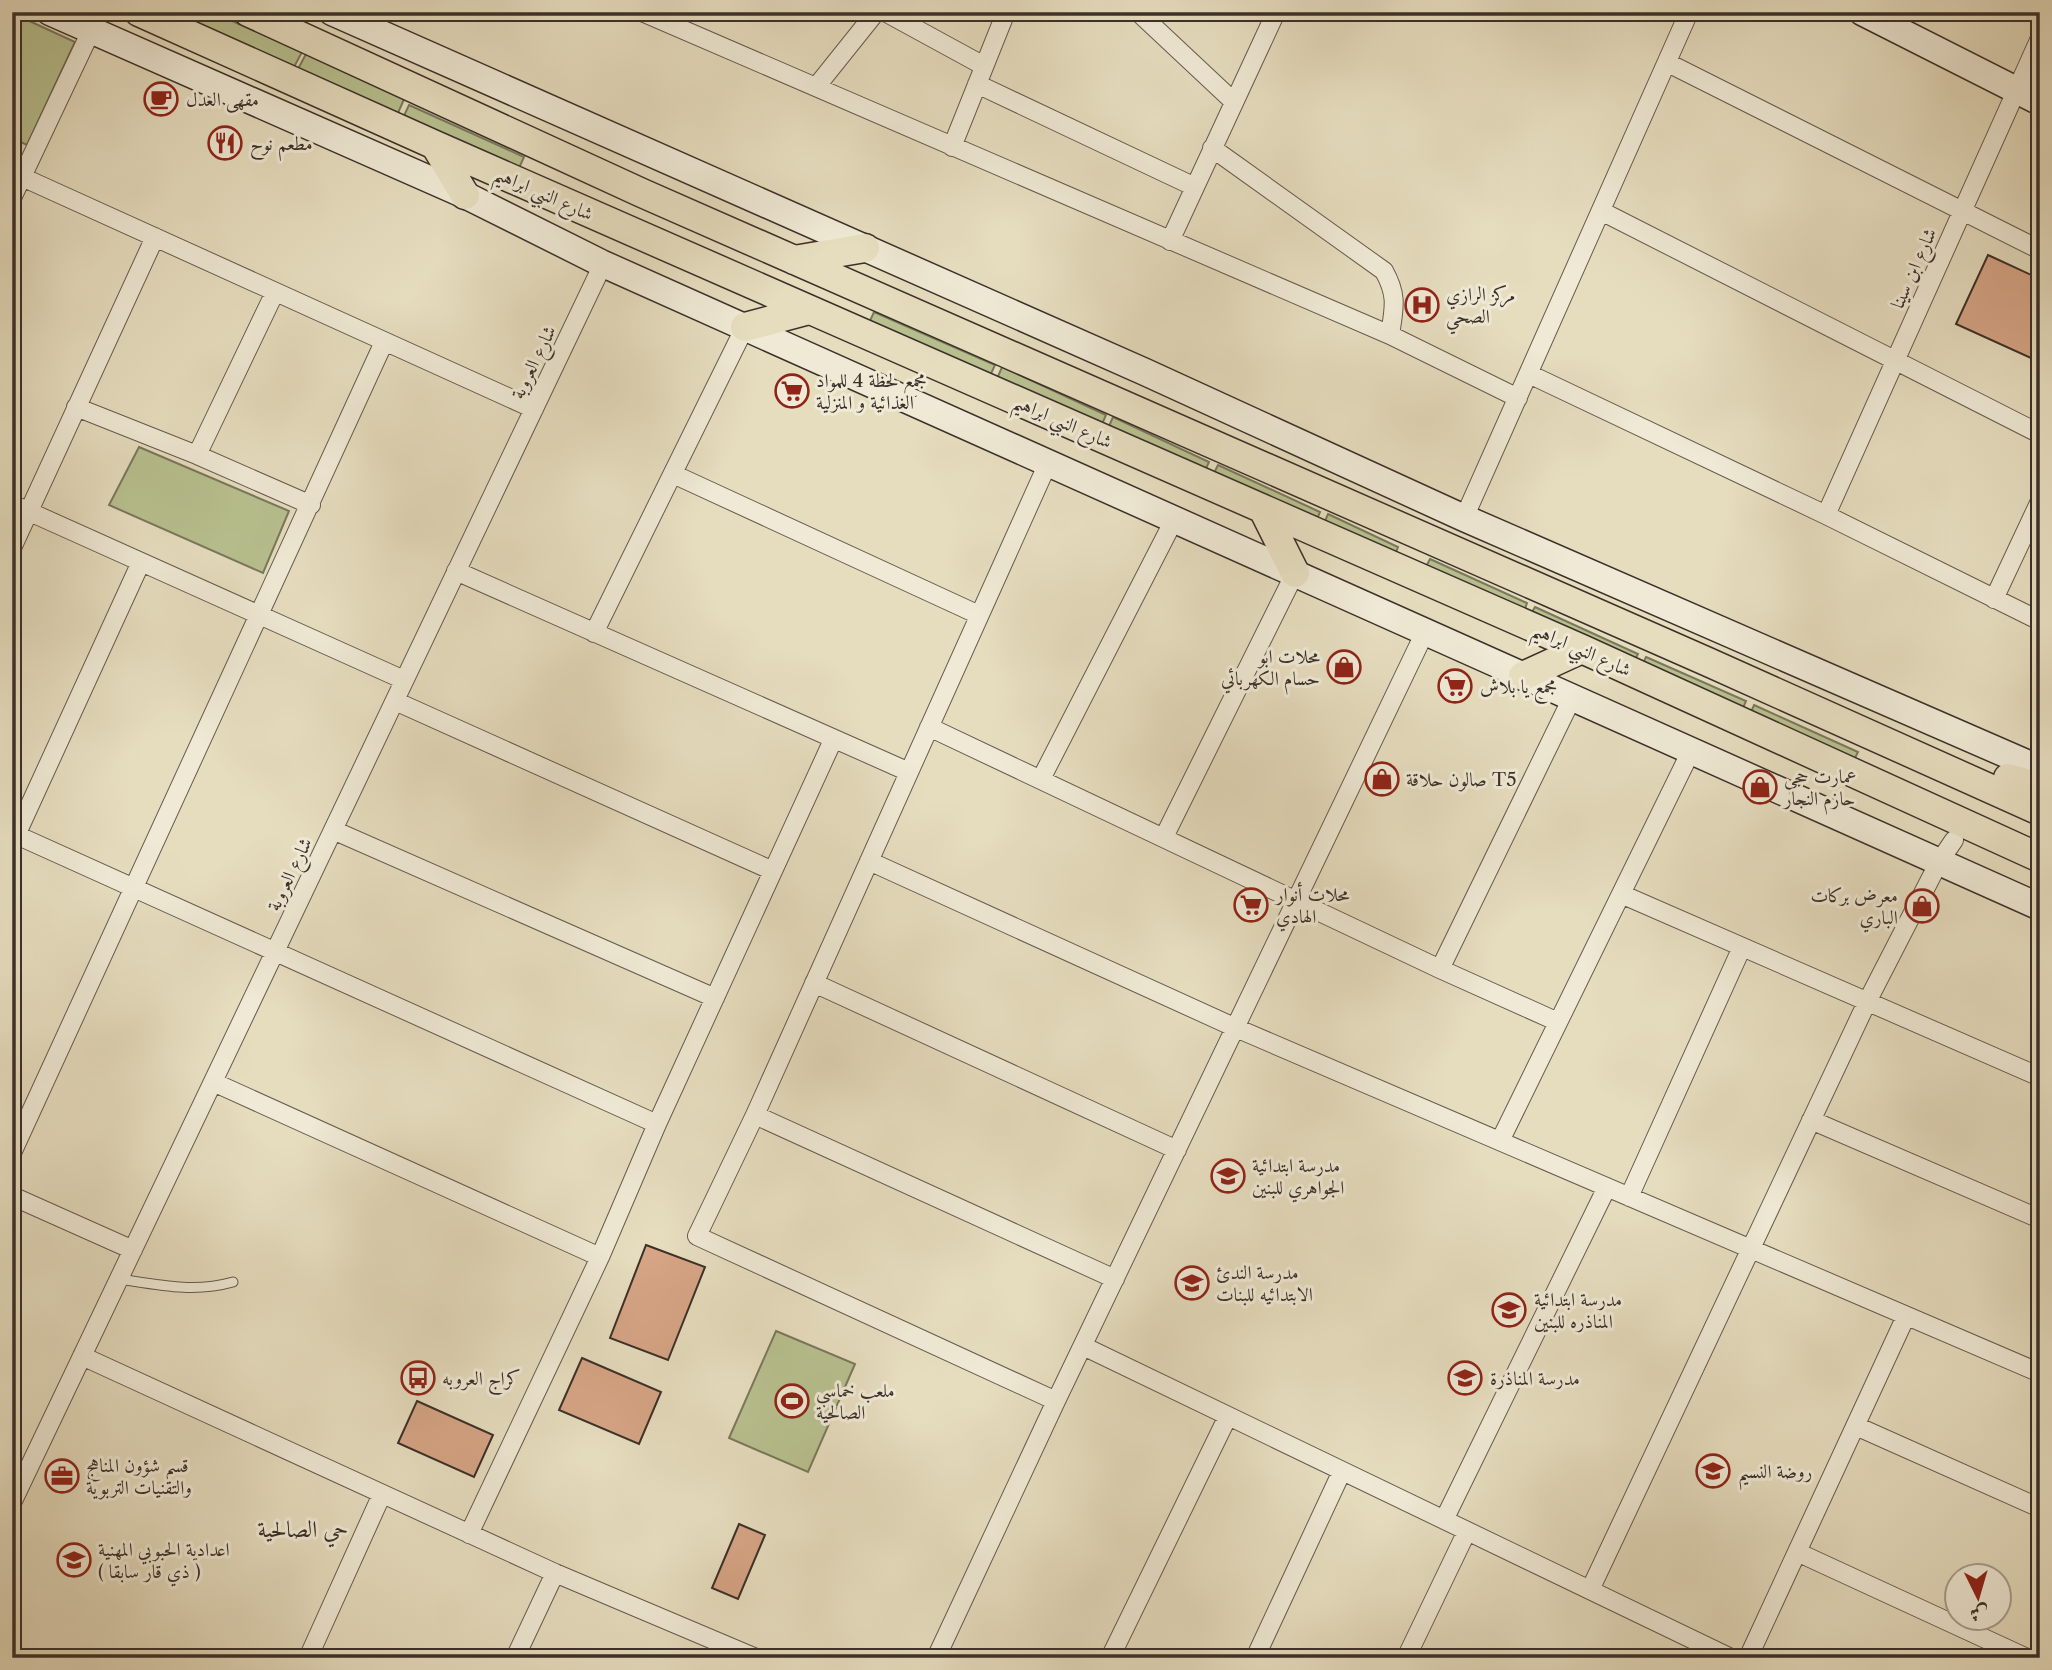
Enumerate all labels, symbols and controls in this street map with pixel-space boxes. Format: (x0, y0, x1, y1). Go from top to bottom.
cafe icon: مقهى العدل (142, 80, 180, 118)
place label: مقهى العدل (186, 88, 259, 113)
restaurant icon: مطعم نوح (206, 124, 244, 162)
place label: مطعم نوح (250, 132, 313, 162)
street label: شارع النبي ابراهيم (488, 161, 597, 233)
street label: شارع ابن سينا (1885, 224, 1945, 314)
place label: مركز الرازي الصحي (1446, 283, 1515, 335)
hospital icon: مركز الرازي الصحي (1403, 286, 1441, 324)
street label: شارع العروبة (506, 322, 565, 405)
place label: مجمع لحظة 4 للمواد الغذائية و المنزلية (816, 369, 927, 414)
supermarket icon: مجمع لحظة 4 للمواد الغذائية و المنزلية (773, 372, 811, 410)
street label: شارع النبي ابراهيم (1007, 389, 1116, 461)
street label: شارع النبي ابراهيم (1526, 617, 1635, 689)
place label: محلات ابو حسام الكهربائي (1221, 645, 1320, 695)
shop icon: محلات ابو حسام الكهربائي (1325, 648, 1363, 686)
supermarket icon: مجمع يا بلاش (1436, 667, 1474, 705)
place label: مجمع يا بلاش (1480, 675, 1557, 704)
shop icon: صالون حلاقة T5 (1363, 760, 1401, 798)
place label: عمارت حجي حازم النجار (1782, 765, 1857, 815)
place label: صالون حلاقة T5 (1406, 768, 1517, 792)
shop icon: عمارت حجي حازم النجار (1741, 768, 1779, 806)
street label: شارع العروبة (262, 834, 321, 917)
place label: محلات أنوار الهادي (1274, 882, 1350, 932)
place label: معرض بركات الباري (1810, 884, 1898, 933)
supermarket icon: محلات أنوار الهادي (1232, 886, 1270, 924)
shop icon: معرض بركات الباري (1903, 887, 1941, 925)
place label: مدرسة ابتدائية الجواهري للبنين (1252, 1154, 1344, 1203)
school or university icon: مدرسة ابتدائية الجواهري للبنين (1209, 1157, 1247, 1195)
place label: مدرسة الندئ الابتدائيه للبنات (1216, 1261, 1313, 1306)
school or university icon: مدرسة الندئ الابتدائيه للبنات (1173, 1264, 1211, 1302)
place label: مدرسة ابتدائية المناذره للبنين (1534, 1288, 1622, 1333)
school or university icon: مدرسة ابتدائية المناذره للبنين (1490, 1291, 1528, 1329)
bus stop icon: كراج العروبه (399, 1359, 437, 1397)
school or university icon: مدرسة المناذرة (1446, 1359, 1484, 1397)
place label: كراج العروبه (442, 1367, 521, 1396)
place label: مدرسة المناذرة (1490, 1367, 1580, 1390)
place label: ملعب خماسي الصالحية (816, 1379, 895, 1424)
sports icon: ملعب خماسي الصالحية (773, 1382, 811, 1420)
school or university icon: روضة النسيم (1694, 1452, 1732, 1490)
place label: قسم شؤون المناهج والتقنيات التربوية (86, 1454, 192, 1500)
office icon: قسم شؤون المناهج والتقنيات التربوية (43, 1457, 81, 1495)
place label: روضة النسيم (1738, 1460, 1812, 1491)
district label: حي الصالحية (258, 1515, 348, 1548)
place label: اعدادية الحبوبي المهنية ( ذي قار سابقا ) (98, 1538, 230, 1587)
school or university icon: اعدادية الحبوبي المهنية ( ذي قار سابقا ) (55, 1541, 93, 1579)
north arrow (1944, 1562, 2014, 1632)
text: ش (1969, 1601, 1990, 1626)

